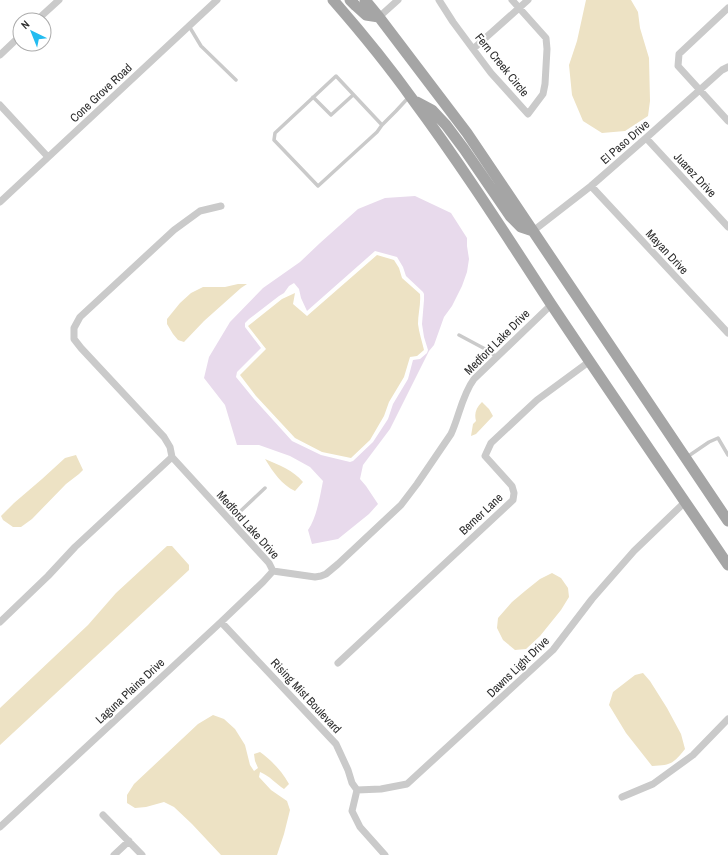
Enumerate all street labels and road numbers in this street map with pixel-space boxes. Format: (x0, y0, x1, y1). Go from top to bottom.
street label: Fern Creek Circle (471, 30, 533, 100)
street label: Cone Grove Road (67, 60, 135, 126)
street label: El Paso Drive (597, 116, 653, 168)
street label: Juarez Drive (670, 149, 720, 201)
street label: Mayan Drive (642, 226, 692, 278)
street label: Medford Lake Drive (461, 306, 533, 378)
street label: Medford Lake Drive (213, 488, 283, 562)
street label: Berner Lane (456, 490, 506, 538)
street label: Dawns Light Drive (483, 633, 553, 701)
street label: Laguna Plains Drive (92, 655, 168, 727)
street label: Rising Mist Boulevard (267, 655, 345, 737)

